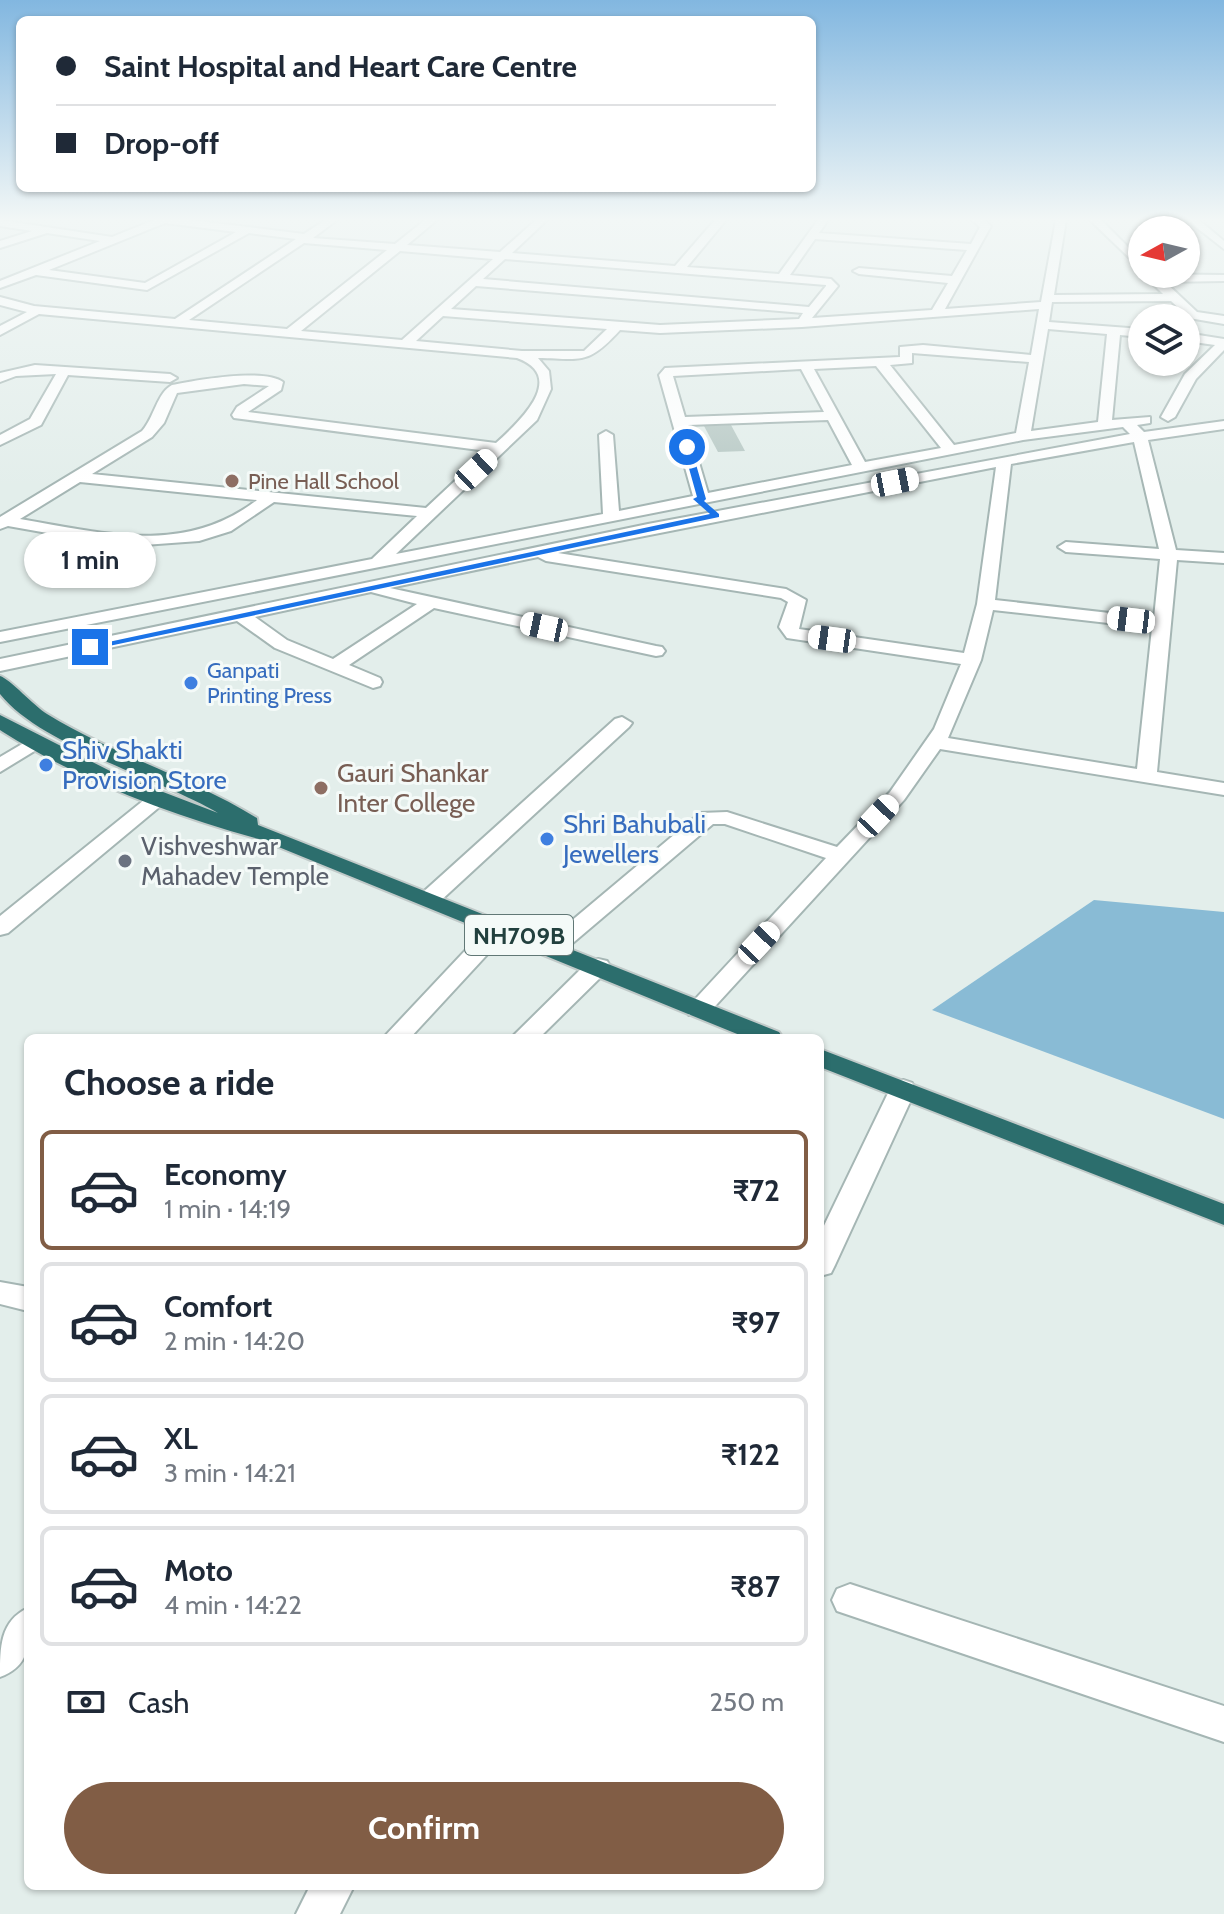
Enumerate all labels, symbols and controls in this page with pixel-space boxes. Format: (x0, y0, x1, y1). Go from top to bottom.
text: Saint Hospital and Heart Care Centre (104, 48, 577, 85)
text: Drop-off (104, 125, 219, 162)
north arrow (1128, 216, 1200, 288)
map controls (1128, 216, 1200, 376)
button: layers (1128, 304, 1200, 376)
route start (669, 429, 705, 465)
car (450, 445, 502, 495)
car (869, 466, 921, 498)
place label: Pine Hall School (248, 468, 400, 495)
marker: Pine Hall School (223, 472, 241, 490)
callout: 1 min (24, 531, 156, 587)
text: 1 min (61, 544, 119, 576)
car (1106, 605, 1156, 635)
car (518, 610, 570, 644)
car (807, 624, 857, 654)
route end (72, 629, 108, 665)
place label: Ganpati Printing Press (207, 657, 332, 709)
marker: Ganpati Printing Press (182, 674, 200, 692)
place label: Shiv Shakti Provision Store (62, 734, 227, 796)
marker: Shiv Shakti Provision Store (37, 756, 55, 774)
place label: Gauri Shankar Inter College (337, 757, 489, 819)
marker: Gauri Shankar Inter College (312, 779, 330, 797)
car (853, 790, 903, 842)
place label: Shri Bahubali Jewellers (562, 808, 706, 870)
place label: Vishveshwar Mahadev Temple (141, 830, 329, 892)
marker: Shri Bahubali Jewellers (538, 830, 556, 848)
marker: Vishveshwar Mahadev Temple (116, 852, 134, 870)
road number: NH709B (465, 915, 573, 955)
car (734, 917, 784, 969)
text: Choose a ride (64, 1060, 274, 1104)
icon: car (68, 1154, 140, 1226)
text: Economy (164, 1156, 287, 1193)
text: ₹72 (732, 1172, 780, 1209)
text: 1 min · 14:19 (164, 1193, 291, 1225)
icon: car (68, 1286, 140, 1358)
text: Comfort (164, 1288, 272, 1325)
text: ₹97 (731, 1304, 780, 1341)
text: 2 min · 14:20 (164, 1325, 305, 1357)
icon: car (68, 1418, 140, 1490)
text: XL (164, 1420, 198, 1457)
text: ₹122 (721, 1436, 780, 1473)
text: 3 min · 14:21 (164, 1457, 296, 1489)
icon: car (68, 1550, 140, 1622)
text: Moto (164, 1552, 233, 1589)
text: ₹87 (730, 1568, 780, 1605)
text: 4 min · 14:22 (164, 1589, 302, 1621)
icon: cash (64, 1680, 108, 1724)
text: Cash (128, 1684, 190, 1721)
text: 250 m (710, 1686, 784, 1718)
button: Confirm (64, 1782, 784, 1874)

